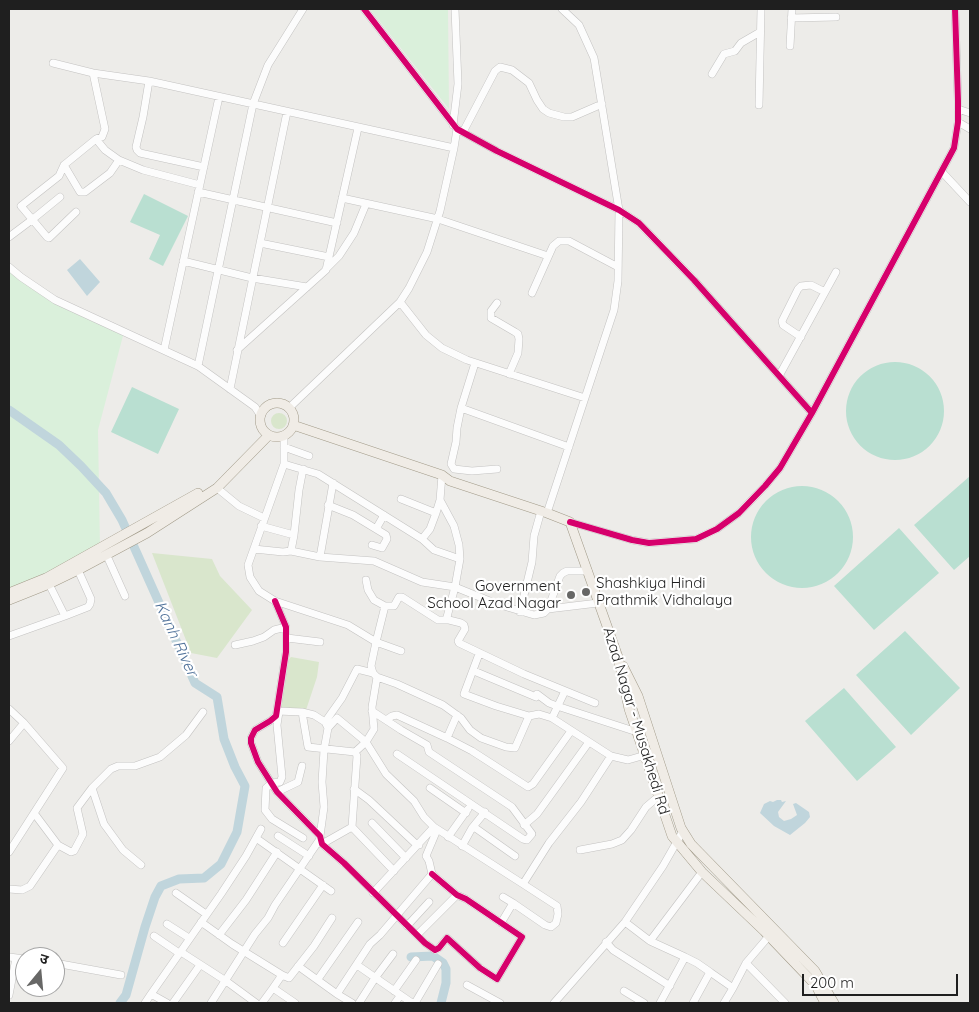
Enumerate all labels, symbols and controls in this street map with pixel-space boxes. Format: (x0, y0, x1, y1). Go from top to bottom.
place label: Shashkiya Hindi Prathmik Vidhalaya (596, 574, 732, 609)
place label: Government School Azad Nagar (427, 577, 561, 612)
marker: Shashkiya Hindi Prathmik Vidhalaya (580, 586, 592, 598)
marker: Government School Azad Nagar (565, 589, 577, 601)
water label: Kanh River (150, 598, 202, 680)
street label: Azad Nagar - Musakhedi Rd (599, 625, 673, 817)
north arrow (15, 947, 65, 997)
text: उ (38, 949, 51, 968)
scale bar (804, 964, 960, 996)
text: 200 m (810, 973, 854, 992)

